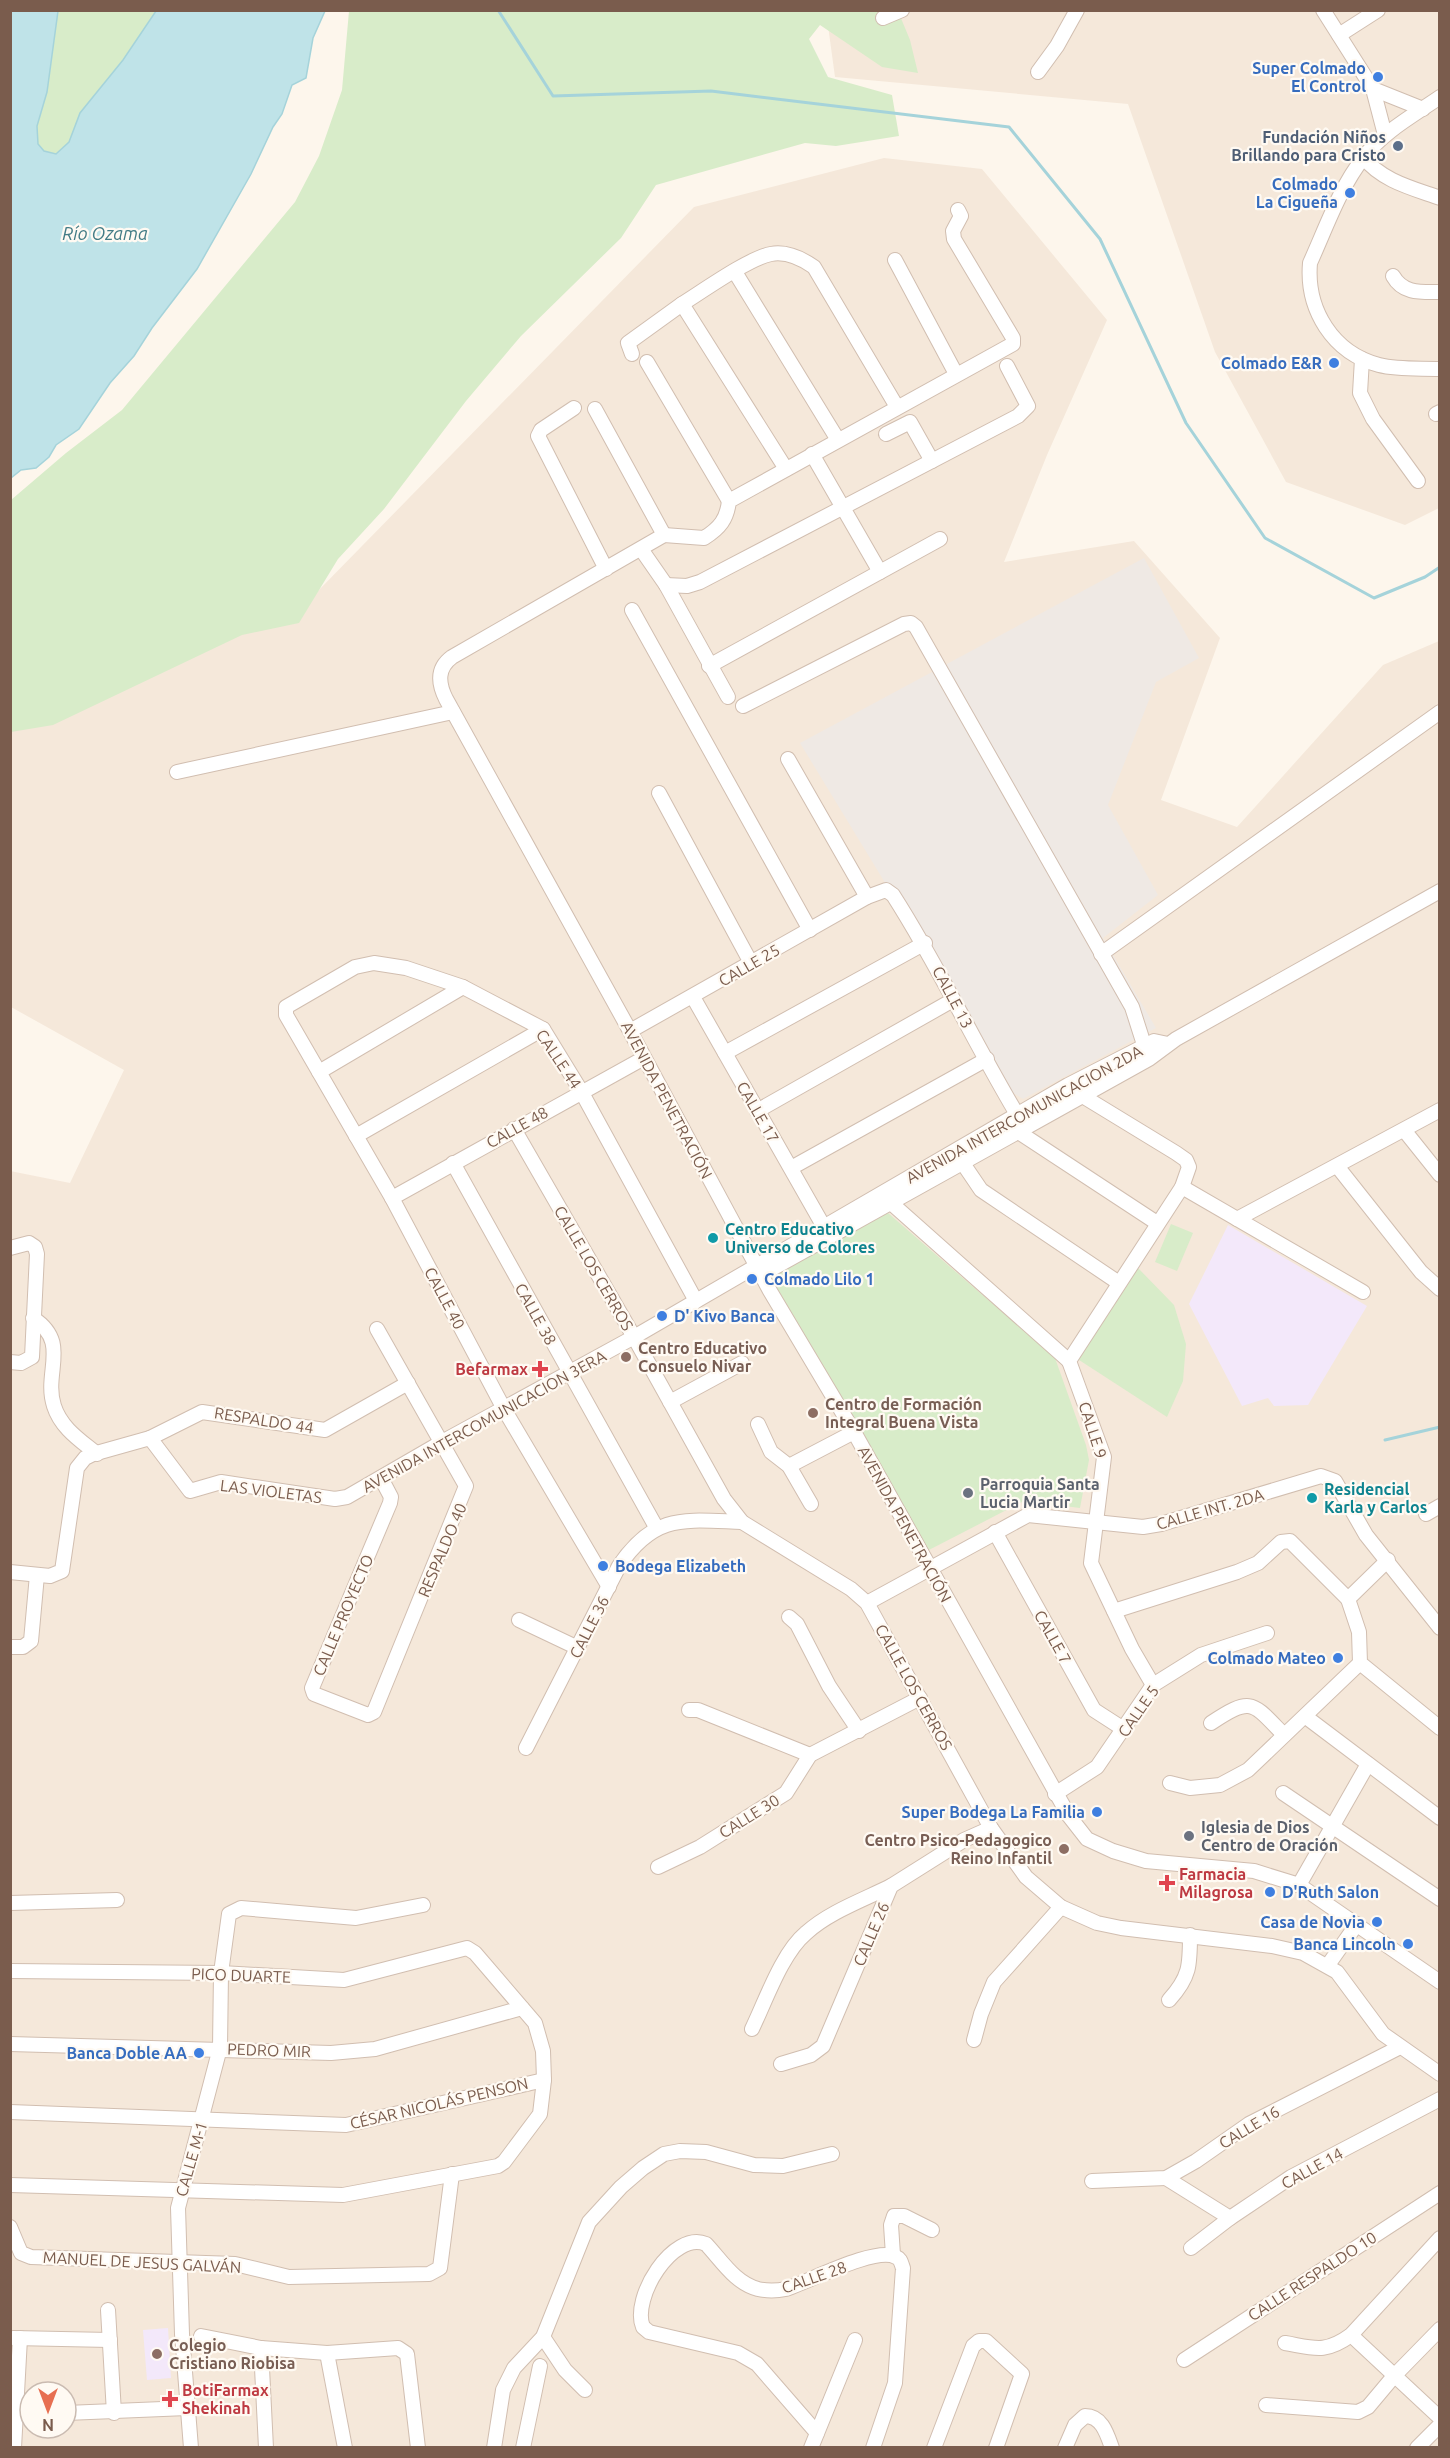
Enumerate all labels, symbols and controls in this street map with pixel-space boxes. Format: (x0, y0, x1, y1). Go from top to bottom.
place label: Super Colmado El Control (1252, 59, 1366, 95)
marker: Super Colmado El Control (1371, 70, 1385, 84)
place label: Fundación Niños Brillando para Cristo (1231, 128, 1386, 164)
marker: Fundación Niños Brillando para Cristo (1391, 139, 1405, 153)
place label: Colmado La Cigueña (1256, 175, 1338, 211)
marker: Colmado La Cigueña (1343, 186, 1357, 200)
water label: Río Ozama (62, 223, 148, 243)
place label: Colmado E&R (1221, 354, 1322, 372)
marker: Colmado E&R (1327, 356, 1341, 370)
street label: CALLE 25 (715, 940, 783, 990)
street label: CALLE 13 (929, 963, 977, 1031)
street label: AVENIDA PENETRACIÓN (618, 1018, 717, 1182)
street label: CALLE 44 (533, 1026, 585, 1092)
street label: AVENIDA INTERCOMUNICACION 2DA (903, 1041, 1146, 1187)
street label: CALLE 17 (733, 1078, 783, 1146)
street label: CALLE 48 (483, 1103, 551, 1151)
street label: CALLE LOS CERROS (551, 1202, 637, 1334)
place label: Centro Educativo Universo de Colores (725, 1220, 875, 1256)
marker: Centro Educativo Universo de Colores (706, 1231, 720, 1245)
street label: CALLE 40 (421, 1264, 469, 1332)
place label: Colmado Lilo 1 (764, 1270, 875, 1288)
marker: Colmado Lilo 1 (745, 1272, 759, 1286)
street label: CALLE 38 (512, 1280, 560, 1348)
place label: D' Kivo Banca (674, 1307, 775, 1325)
marker: D' Kivo Banca (655, 1309, 669, 1323)
place label: Centro Educativo Consuelo Nivar (638, 1339, 767, 1375)
street label: AVENIDA INTERCOMUNICACION 3ERA (359, 1346, 609, 1496)
marker: Centro Educativo Consuelo Nivar (619, 1350, 633, 1364)
place label: Befarmax (455, 1360, 528, 1378)
marker: Befarmax (533, 1362, 547, 1376)
place label: Centro de Formación Integral Buena Vista (825, 1395, 982, 1431)
street label: CALLE 9 (1075, 1399, 1111, 1461)
street label: RESPALDO 44 (213, 1403, 315, 1437)
marker: Centro de Formación Integral Buena Vista (806, 1406, 820, 1420)
street label: AVENIDA PENETRACIÓN (855, 1442, 956, 1605)
place label: Parroquia Santa Lucia Martir (980, 1475, 1100, 1511)
street label: LAS VIOLETAS (219, 1476, 323, 1506)
place label: Residencial Karla y Carlos (1324, 1480, 1427, 1516)
street label: CALLE INT. 2DA (1154, 1485, 1266, 1533)
marker: Parroquia Santa Lucia Martir (961, 1486, 975, 1500)
marker: Residencial Karla y Carlos (1305, 1491, 1319, 1505)
street label: RESPALDO 40 (414, 1500, 470, 1600)
street label: CALLE PROYECTO (309, 1552, 377, 1678)
place label: Bodega Elizabeth (615, 1557, 746, 1575)
marker: Bodega Elizabeth (596, 1559, 610, 1573)
street label: CALLE 36 (566, 1593, 612, 1661)
street label: CALLE 7 (1031, 1607, 1075, 1667)
street label: CALLE LOS CERROS (872, 1621, 956, 1753)
place label: Colmado Mateo (1208, 1649, 1326, 1667)
marker: Colmado Mateo (1331, 1651, 1345, 1665)
street label: CALLE 5 (1114, 1682, 1162, 1740)
street label: CALLE 30 (716, 1790, 782, 1842)
place label: Super Bodega La Familia (902, 1803, 1085, 1821)
marker: Super Bodega La Familia (1090, 1805, 1104, 1819)
place label: Iglesia de Dios Centro de Oración (1201, 1818, 1338, 1854)
marker: Iglesia de Dios Centro de Oración (1182, 1829, 1196, 1843)
place label: Centro Psico-Pedagogico Reino Infantil (864, 1831, 1052, 1867)
marker: Centro Psico-Pedagogico Reino Infantil (1057, 1842, 1071, 1856)
place label: Farmacia Milagrosa (1179, 1865, 1253, 1901)
marker: Farmacia Milagrosa (1160, 1876, 1174, 1890)
place label: D'Ruth Salon (1282, 1883, 1379, 1901)
marker: D'Ruth Salon (1263, 1885, 1277, 1899)
street label: CALLE 26 (850, 1899, 892, 1969)
place label: Casa de Novia (1260, 1913, 1365, 1931)
marker: Casa de Novia (1370, 1915, 1384, 1929)
place label: Banca Lincoln (1293, 1935, 1396, 1953)
marker: Banca Lincoln (1401, 1937, 1415, 1951)
street label: PICO DUARTE (191, 1964, 291, 1986)
street label: PEDRO MIR (227, 2040, 311, 2060)
place label: Banca Doble AA (67, 2044, 188, 2062)
marker: Banca Doble AA (192, 2046, 206, 2060)
street label: CÉSAR NICOLÁS PENSON (348, 2072, 530, 2132)
street label: CALLE 16 (1215, 2102, 1283, 2152)
street label: CALLE M-1 (172, 2119, 210, 2199)
street label: CALLE 14 (1278, 2144, 1346, 2192)
street label: CALLE RESPALDO 10 (1244, 2228, 1380, 2324)
street label: MANUEL DE JESUS GALVÁN (42, 2246, 242, 2276)
street label: CALLE 28 (779, 2257, 849, 2297)
place label: Colegio Cristiano Riobisa (169, 2336, 295, 2372)
marker: Colegio Cristiano Riobisa (150, 2347, 164, 2361)
north arrow (18, 2380, 78, 2440)
place label: BotiFarmax Shekinah (182, 2381, 269, 2417)
marker: BotiFarmax Shekinah (163, 2392, 177, 2406)
text: N (42, 2416, 54, 2434)

